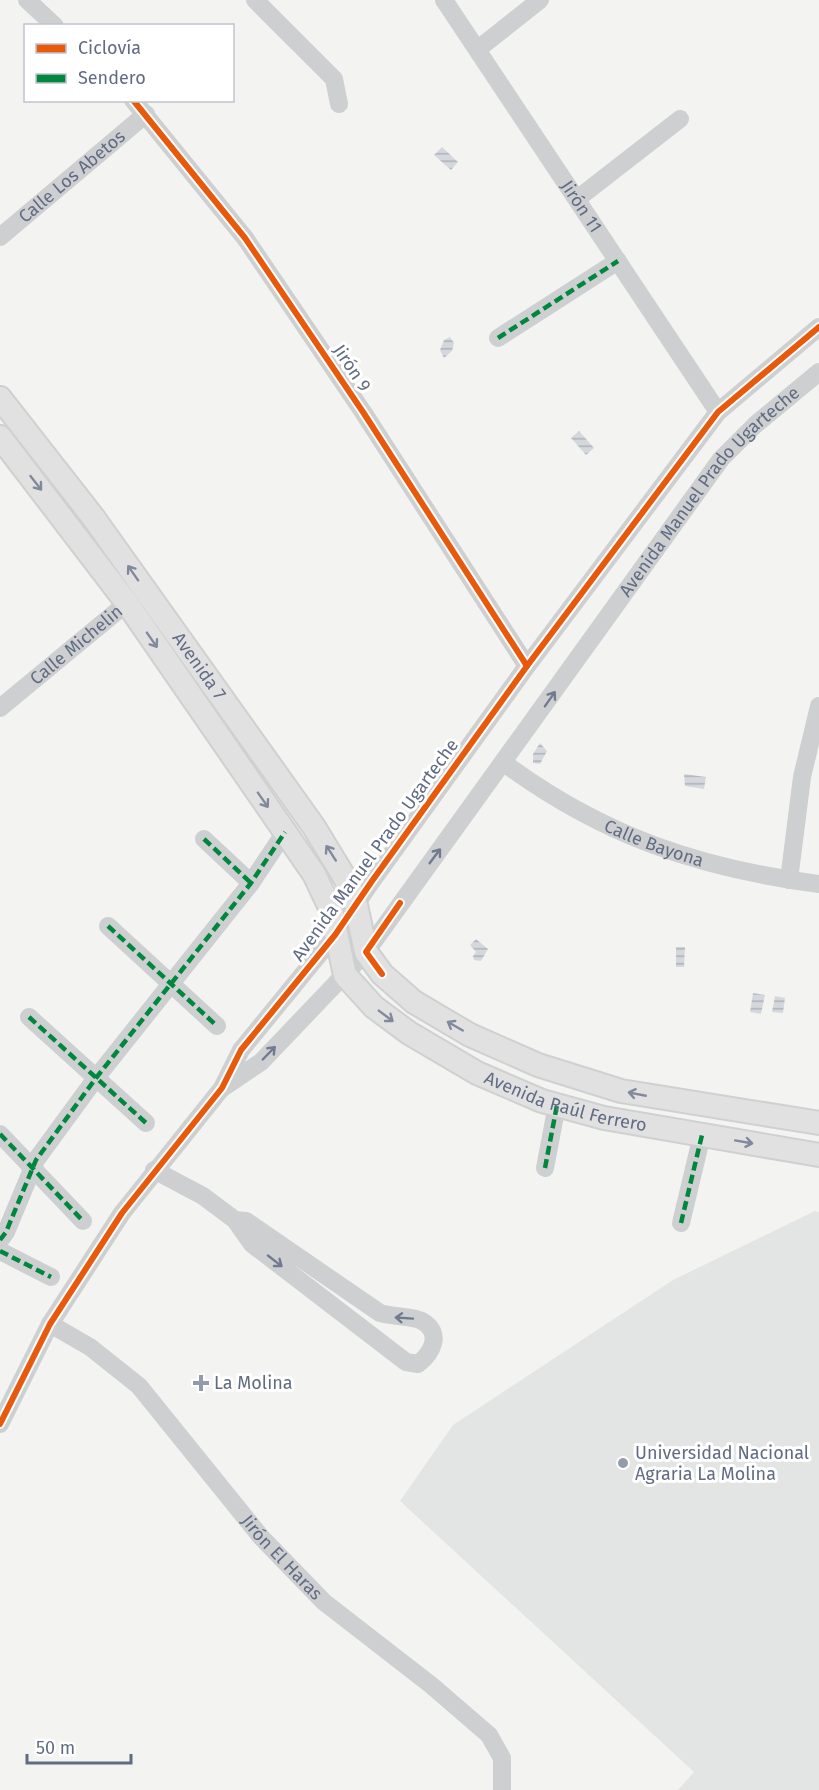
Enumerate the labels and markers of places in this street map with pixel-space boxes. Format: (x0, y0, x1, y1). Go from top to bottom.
place label: La Molina (214, 1372, 293, 1394)
marker: La Molina (192, 1374, 210, 1392)
place label: Universidad Nacional Agraria La Molina (635, 1442, 809, 1485)
marker: Universidad Nacional Agraria La Molina (616, 1456, 630, 1470)

